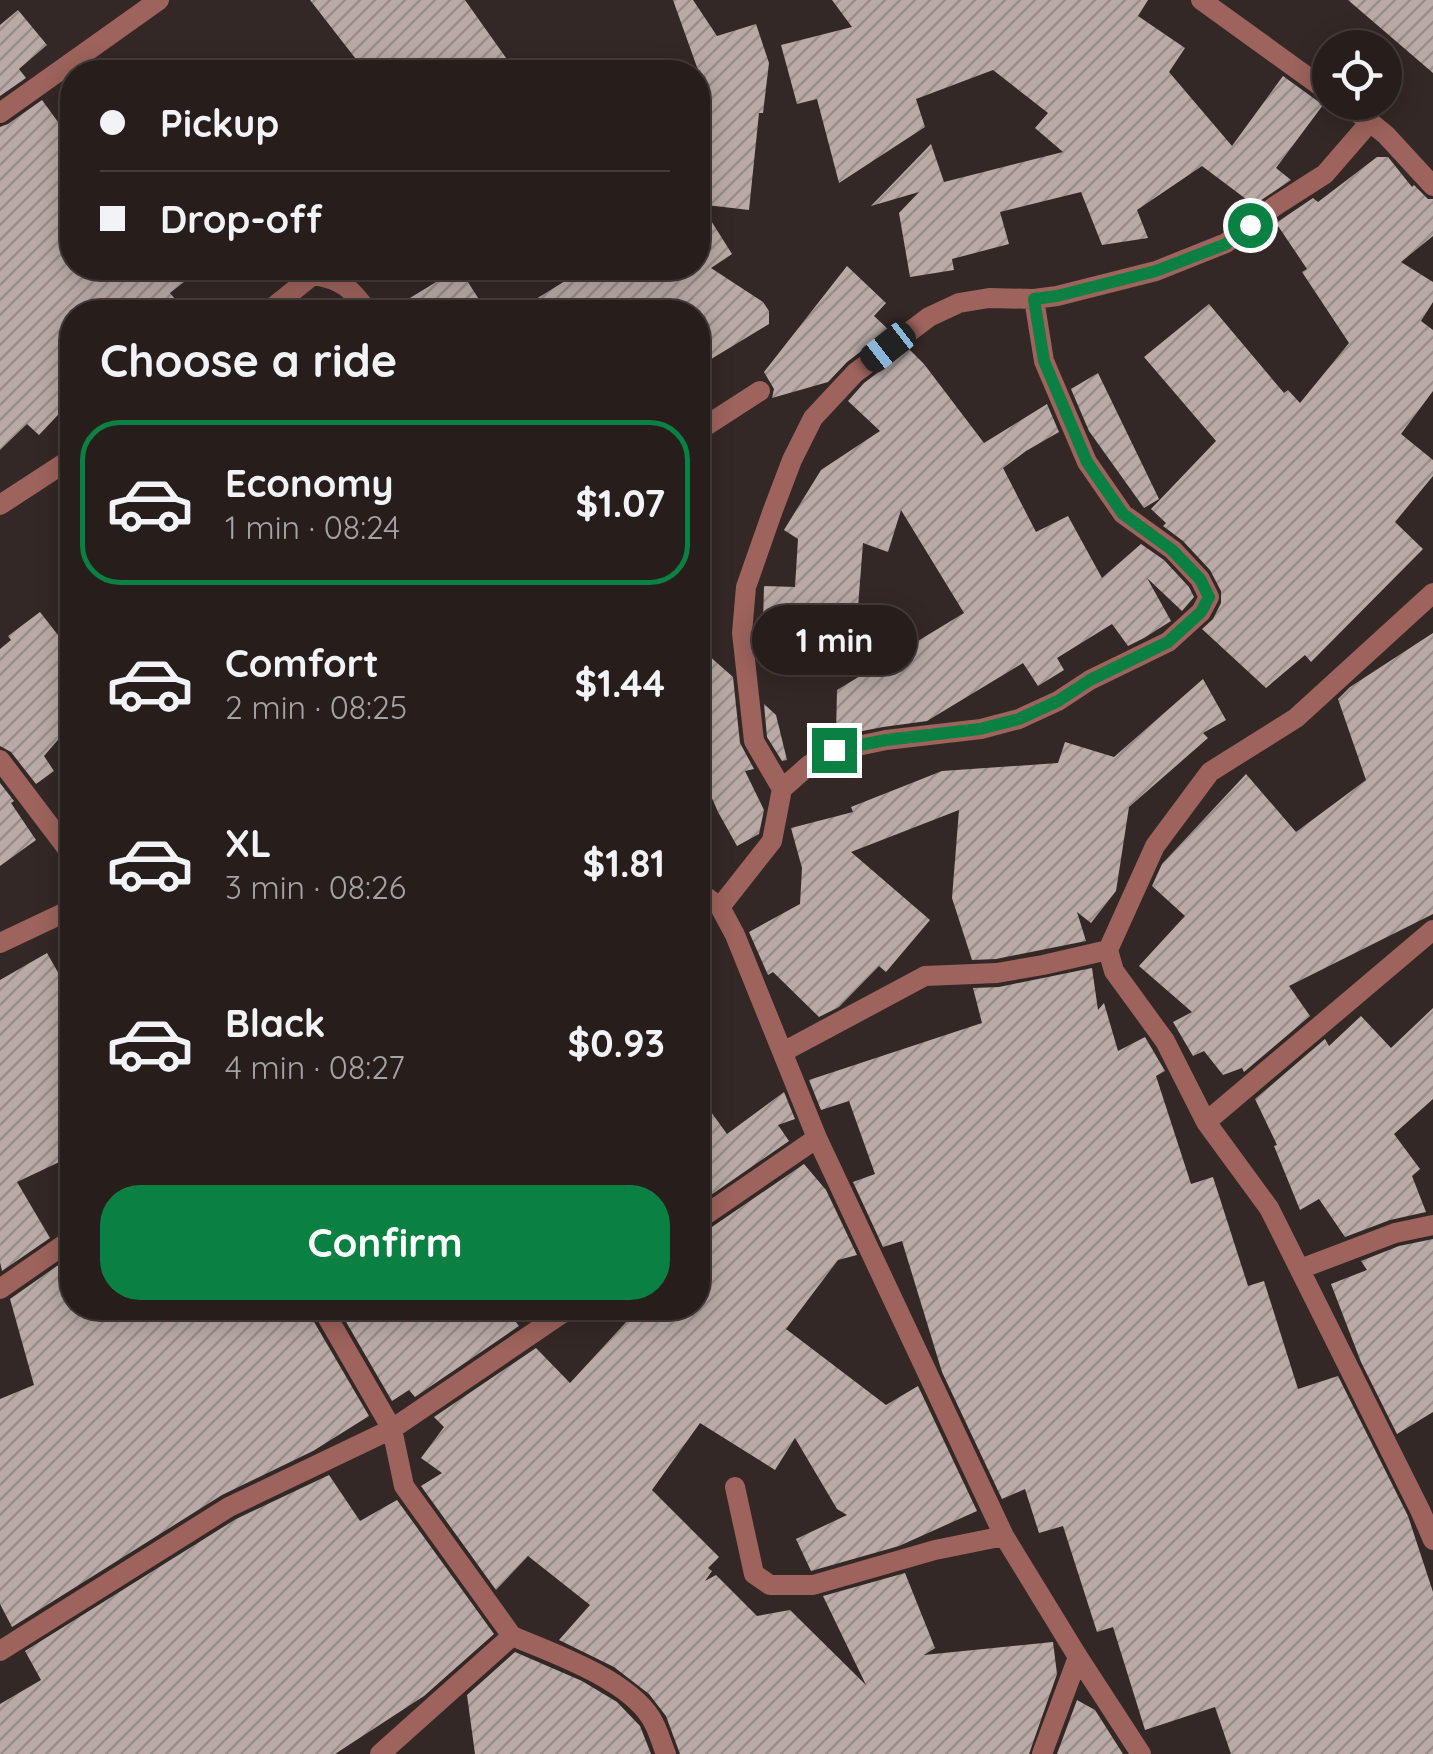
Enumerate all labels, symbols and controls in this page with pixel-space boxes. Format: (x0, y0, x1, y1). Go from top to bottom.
map controls (1312, 30, 1402, 120)
button: locate (1312, 30, 1402, 120)
text: Pickup (160, 99, 279, 147)
text: Drop-off (160, 195, 322, 243)
route start (1228, 203, 1273, 248)
car (855, 317, 921, 377)
text: Choose a ride (100, 332, 397, 388)
icon: car (105, 458, 195, 548)
text: Economy (225, 459, 394, 507)
text: $1.07 (575, 479, 665, 527)
text: 1 min · 08:24 (225, 507, 400, 547)
callout: 1 min (752, 605, 916, 675)
text: 1 min (796, 620, 873, 660)
icon: car (105, 638, 195, 728)
text: Comfort (225, 639, 379, 687)
text: $1.44 (575, 659, 665, 707)
text: 2 min · 08:25 (225, 687, 407, 727)
route end (812, 728, 857, 773)
icon: car (105, 818, 195, 908)
text: XL (225, 819, 271, 867)
text: $1.81 (582, 839, 665, 887)
text: 3 min · 08:26 (225, 867, 406, 907)
icon: car (105, 998, 195, 1088)
text: Black (225, 999, 325, 1047)
text: $0.93 (568, 1019, 665, 1067)
text: 4 min · 08:27 (225, 1047, 405, 1087)
button: Confirm (100, 1185, 670, 1300)

